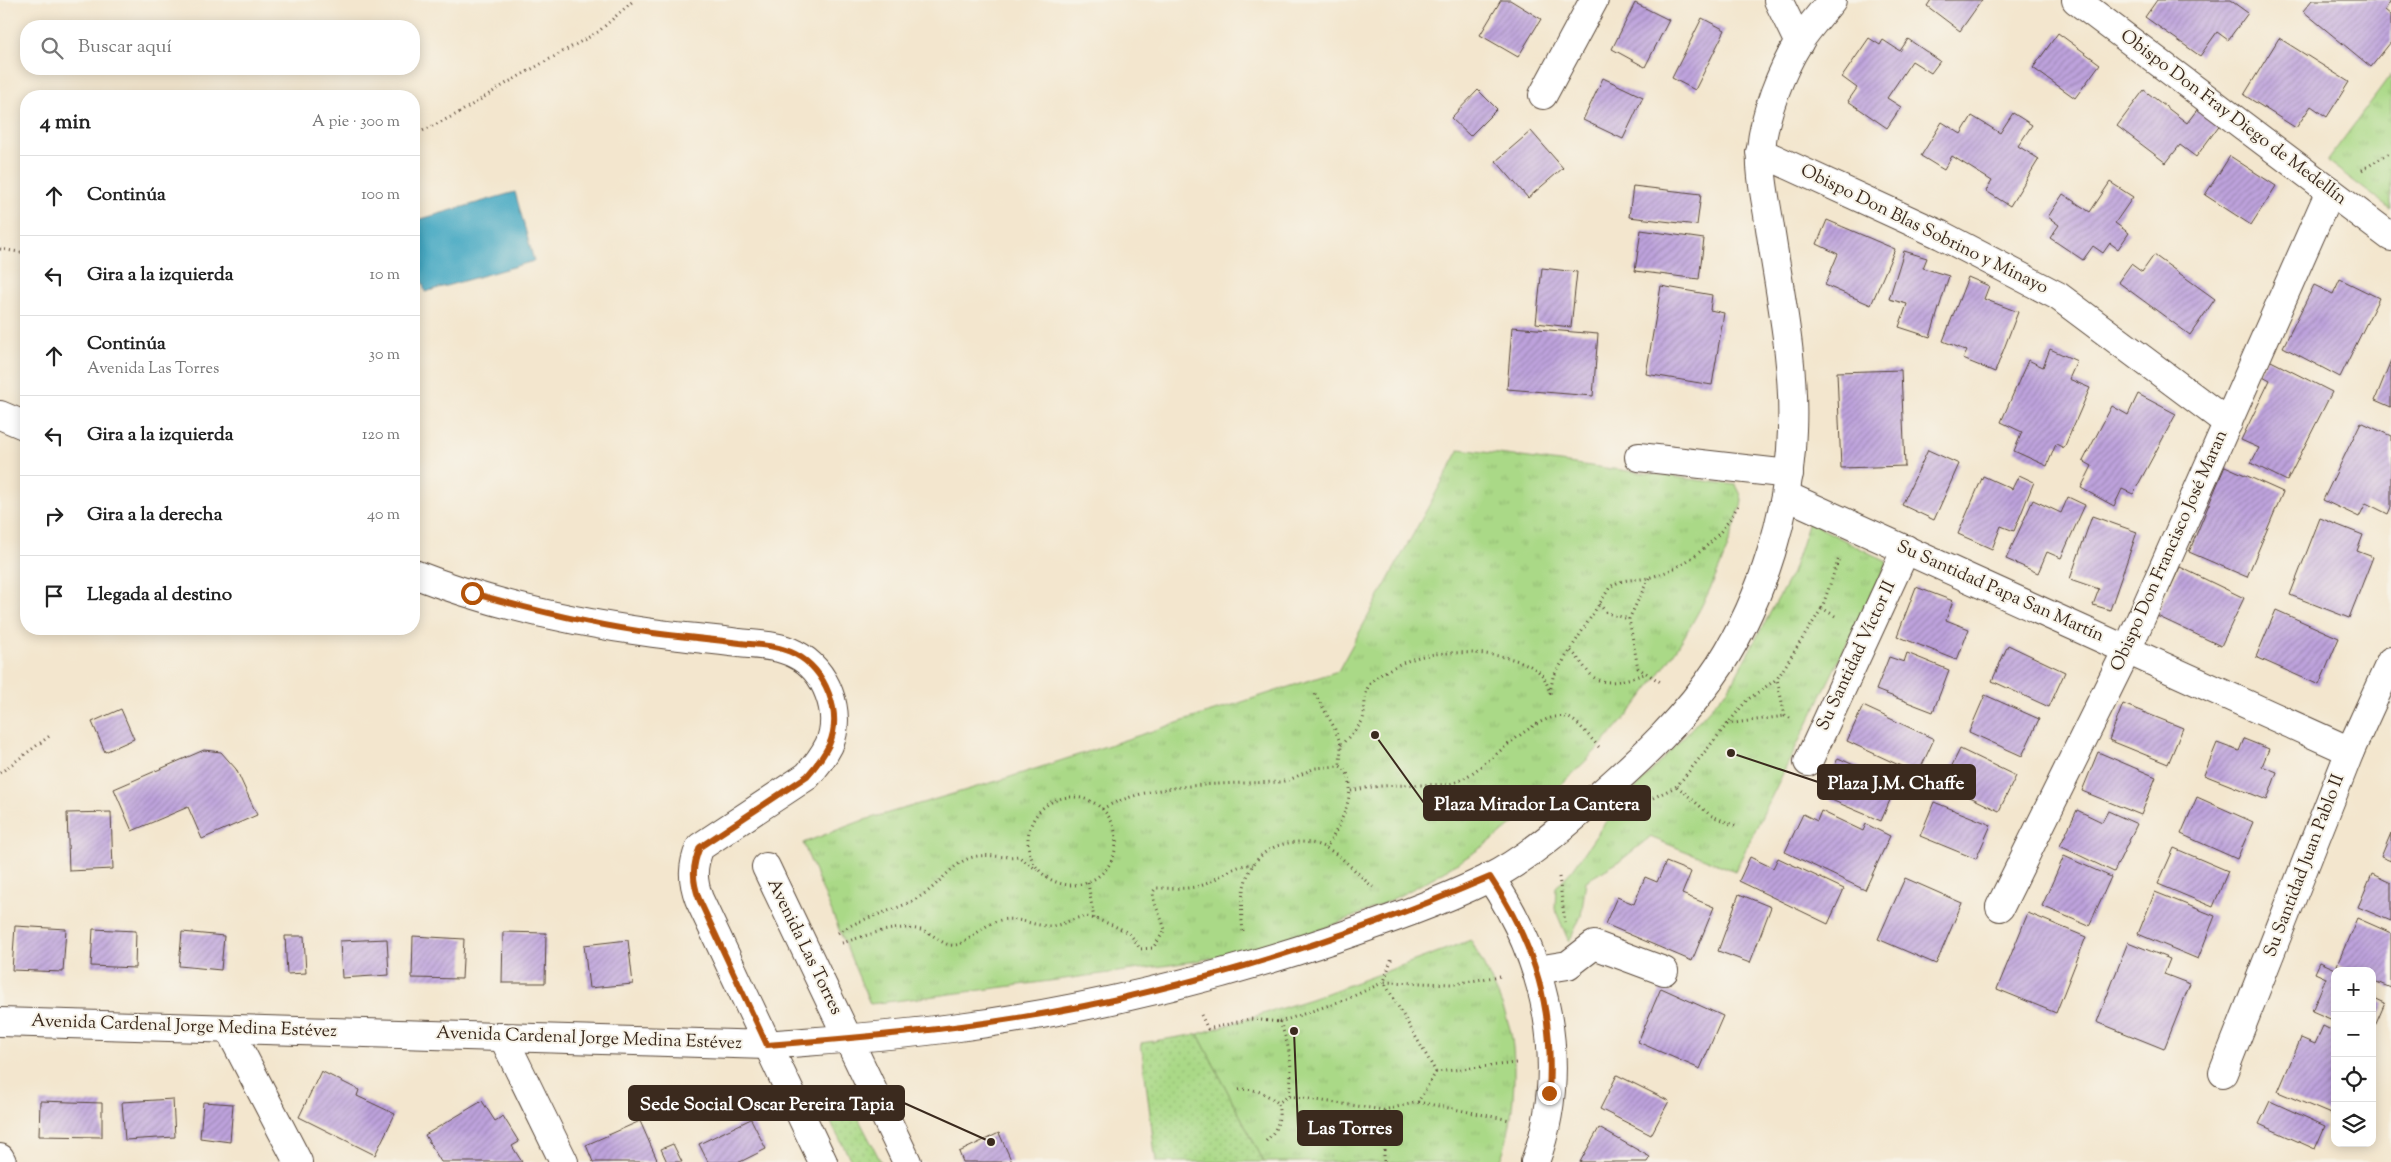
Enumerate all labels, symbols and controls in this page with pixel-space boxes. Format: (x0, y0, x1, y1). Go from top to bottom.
search box (20, 20, 420, 75)
street label: Obispo Don Fray Diego de Medellín (2114, 24, 2352, 212)
icon: search (38, 34, 66, 62)
text: Buscar aquí (78, 34, 172, 61)
text: 4 min (40, 108, 91, 138)
text: A pie · 300 m (312, 111, 400, 134)
street label: Obispo Don Blas Sobrino y Minayo (1796, 158, 2052, 302)
icon: ahead (40, 182, 68, 210)
text: Continúa (87, 182, 166, 209)
text: 100 m (361, 184, 400, 207)
icon: left (40, 262, 68, 290)
text: Gira a la izquierda (87, 262, 233, 289)
text: 10 m (370, 264, 400, 287)
text: Continúa (87, 331, 166, 358)
icon: ahead (40, 342, 68, 370)
text: 30 m (369, 344, 400, 367)
text: Avenida Las Torres (87, 358, 219, 381)
icon: left (40, 422, 68, 450)
text: Gira a la izquierda (87, 422, 233, 449)
text: 120 m (362, 424, 400, 447)
street label: Obispo Don Francisco José Maran (2105, 426, 2235, 676)
icon: right (40, 502, 68, 530)
text: Gira a la derecha (87, 502, 222, 529)
text: 40 m (367, 504, 400, 527)
street label: Su Santidad Papa San Martín (1892, 534, 2108, 650)
street label: Su Santidad Víctor II (1811, 577, 1903, 735)
icon: arrive (40, 582, 68, 610)
text: Llegada al destino (87, 582, 232, 609)
route start (461, 582, 484, 605)
callout: Plaza J.M. Chaffe (1818, 765, 1975, 799)
text: Plaza J.M. Chaffe (1828, 771, 1964, 798)
street label: Su Santidad Juan Pablo II (2258, 771, 2352, 961)
callout: Plaza Mirador La Cantera (1424, 786, 1650, 820)
text: Plaza Mirador La Cantera (1434, 792, 1640, 819)
street label: Avenida Las Torres (760, 874, 848, 1020)
map controls (2331, 967, 2376, 1147)
button: + (2331, 967, 2376, 1012)
street label: Avenida Cardenal Jorge Medina Estévez (31, 1009, 337, 1045)
button: − (2331, 1012, 2376, 1057)
street label: Avenida Cardenal Jorge Medina Estévez (436, 1021, 742, 1057)
button: locate (2331, 1057, 2376, 1102)
route end (1538, 1082, 1561, 1105)
callout: Sede Social Oscar Pereira Tapia (629, 1086, 904, 1120)
text: Sede Social Oscar Pereira Tapia (640, 1092, 894, 1119)
button: layers (2331, 1102, 2376, 1147)
callout: Las Torres (1298, 1111, 1402, 1145)
text: Las Torres (1308, 1116, 1393, 1143)

